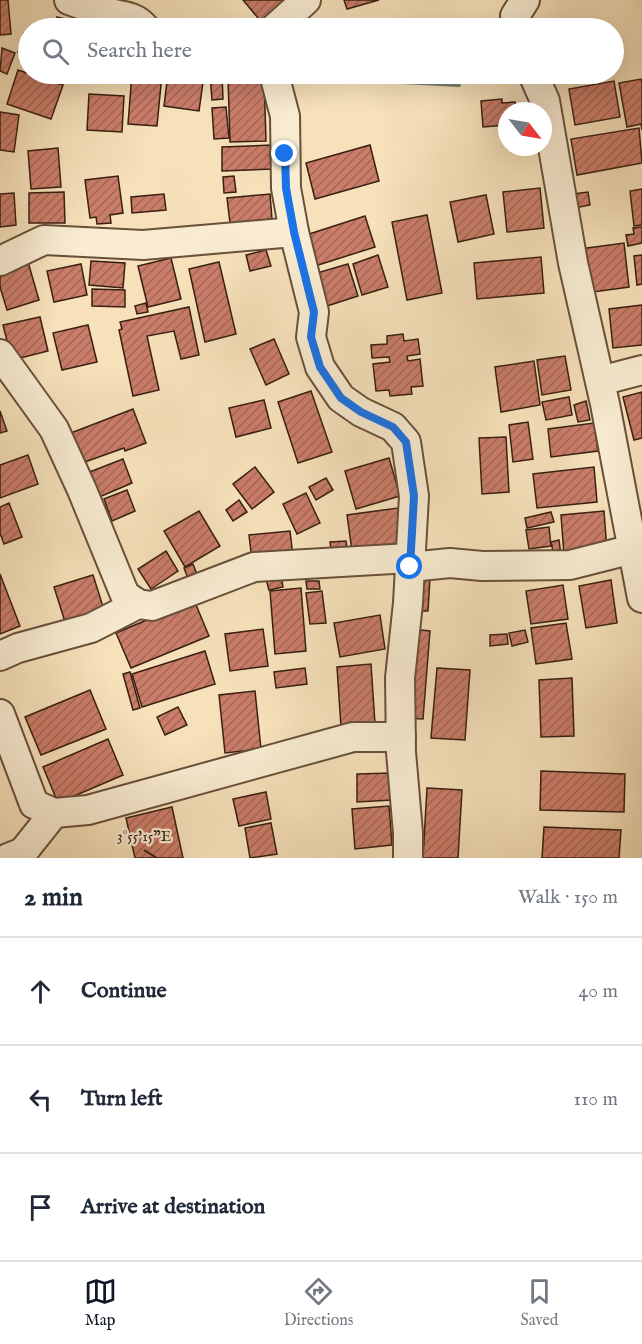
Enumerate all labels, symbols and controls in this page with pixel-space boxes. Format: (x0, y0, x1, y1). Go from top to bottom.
search box (18, 18, 624, 84)
icon: search (39, 35, 72, 68)
text: Search here (87, 37, 192, 65)
north arrow (498, 102, 552, 156)
route end (271, 140, 297, 166)
route start (396, 553, 422, 579)
text: 3°55'15"E (117, 827, 171, 846)
text: 2 min (24, 881, 83, 914)
text: Walk · 150 m (518, 885, 618, 910)
icon: ahead (24, 975, 57, 1008)
text: Continue (81, 977, 167, 1005)
text: 40 m (579, 979, 618, 1004)
icon: left (24, 1083, 57, 1116)
text: Turn left (81, 1085, 163, 1113)
text: 110 m (574, 1087, 618, 1112)
icon: arrive (24, 1191, 57, 1224)
text: Arrive at destination (81, 1193, 265, 1221)
tab: Map (84, 1275, 117, 1331)
tab: Directions (284, 1275, 353, 1331)
tab: Saved (521, 1275, 558, 1331)

